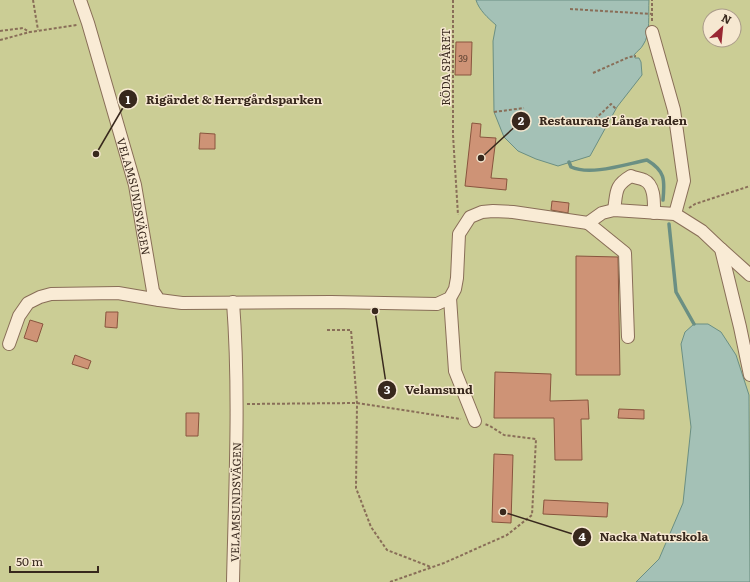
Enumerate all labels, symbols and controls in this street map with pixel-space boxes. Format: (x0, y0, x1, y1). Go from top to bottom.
north arrow (702, 8, 742, 48)
text: N (719, 9, 735, 27)
street label: RÖDA SPÅRET (437, 28, 453, 106)
house number: 39 (458, 51, 468, 65)
callout: Rigärdet & Herrgårdsparken (118, 87, 330, 111)
text: 1 (126, 90, 131, 108)
text: Rigärdet & Herrgårdsparken (146, 90, 323, 108)
callout: Restaurang Långa raden (511, 109, 695, 133)
text: 2 (518, 111, 525, 129)
text: Restaurang Långa raden (539, 111, 688, 129)
street label: VELAMSUNDSVÄGEN (114, 136, 155, 256)
callout: Velamsund (377, 378, 481, 402)
text: 3 (384, 380, 391, 398)
text: Velamsund (405, 380, 473, 398)
street label: VELAMSUNDSVÄGEN (226, 442, 244, 562)
callout: Nacka Naturskola (572, 525, 717, 549)
text: 4 (578, 527, 586, 545)
text: Nacka Naturskola (600, 527, 709, 545)
scale bar (10, 548, 98, 574)
text: 50 m (16, 552, 43, 570)

